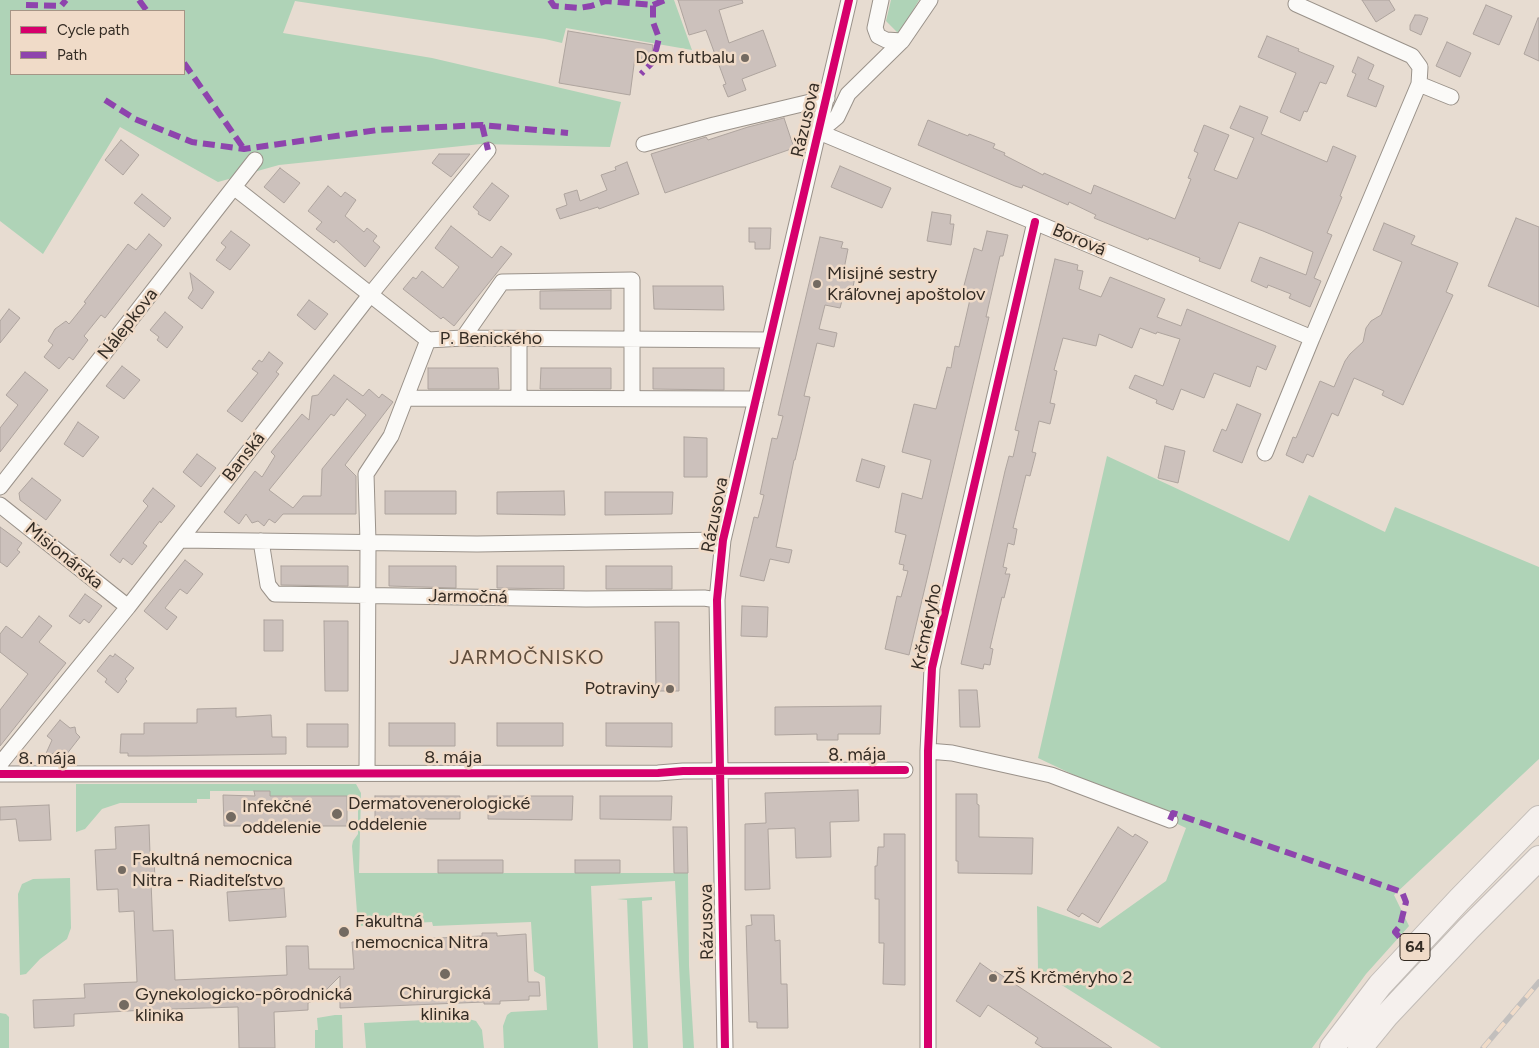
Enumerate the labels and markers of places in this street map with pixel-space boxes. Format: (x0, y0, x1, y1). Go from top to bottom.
place label: Dom futbalu (635, 47, 735, 69)
marker: Dom futbalu (739, 52, 751, 64)
place label: Misijné sestry Kráľovnej apoštolov (827, 263, 985, 306)
marker: Misijné sestry Kráľovnej apoštolov (811, 278, 823, 290)
place label: Potraviny (584, 678, 660, 700)
marker: Potraviny (664, 683, 676, 695)
place label: Dermatovenerologické oddelenie (348, 793, 530, 836)
place label: Infekčné oddelenie (242, 796, 321, 839)
marker: Dermatovenerologické oddelenie (330, 807, 344, 821)
marker: Infekčné oddelenie (224, 810, 238, 824)
place label: Fakultná nemocnica Nitra - Riaditeľstvo (132, 849, 293, 892)
marker: Fakultná nemocnica Nitra - Riaditeľstvo (116, 864, 128, 876)
place label: Fakultná nemocnica Nitra (355, 911, 488, 954)
marker: Fakultná nemocnica Nitra (337, 925, 351, 939)
marker: Chirurgická klinika (438, 967, 452, 981)
place label: ZŠ Krčméryho 2 (1003, 967, 1133, 989)
marker: ZŠ Krčméryho 2 (987, 972, 999, 984)
place label: Chirurgická klinika (399, 983, 491, 1026)
place label: Gynekologicko-pôrodnická klinika (135, 984, 352, 1026)
marker: Gynekologicko-pôrodnická klinika (117, 998, 131, 1012)

